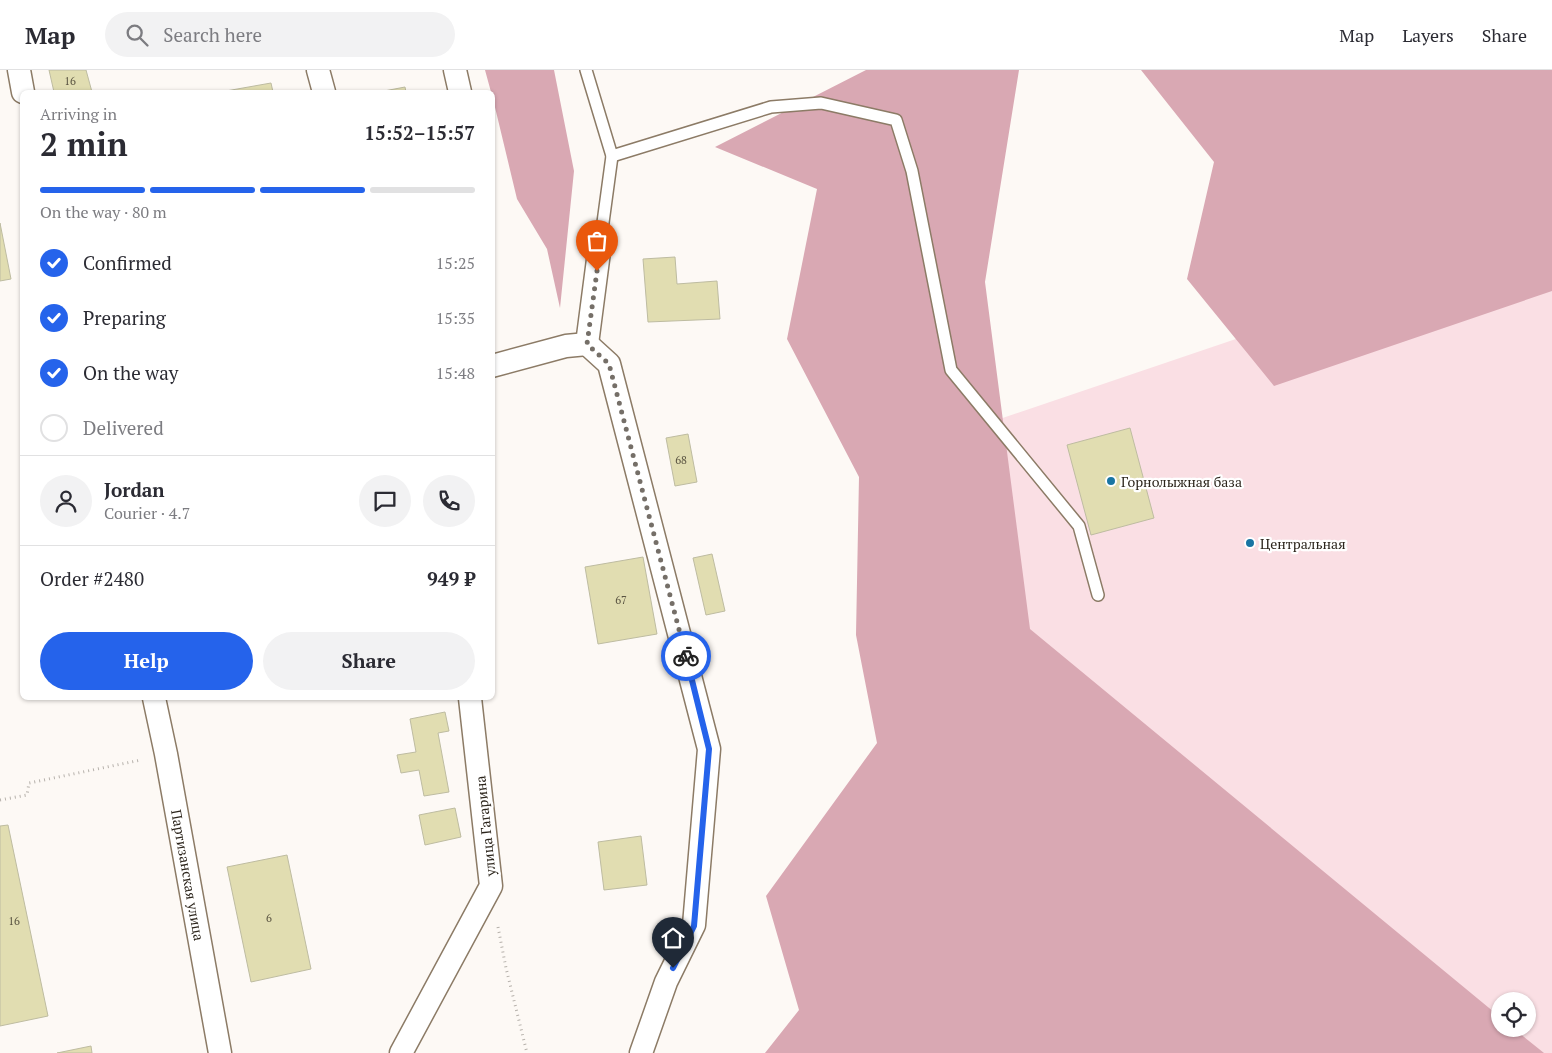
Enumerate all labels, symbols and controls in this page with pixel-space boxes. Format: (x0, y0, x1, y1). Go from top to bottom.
search box (105, 12, 455, 57)
text: Map (25, 19, 75, 51)
icon: search (123, 21, 151, 49)
text: Search here (163, 22, 262, 47)
text: Map (1339, 23, 1374, 47)
text: Layers (1402, 23, 1454, 47)
text: Share (1482, 23, 1527, 47)
house number: 16 (64, 74, 76, 88)
text: Arriving in (40, 103, 117, 125)
text: 15:52–15:57 (364, 120, 475, 145)
text: 2 min (40, 123, 128, 165)
text: On the way · 80 m (40, 201, 167, 223)
pin (576, 220, 618, 271)
icon: bag (583, 227, 611, 255)
icon: check (40, 249, 68, 277)
text: Confirmed (83, 250, 172, 275)
text: 15:25 (436, 252, 475, 274)
icon: check (40, 304, 68, 332)
text: Preparing (83, 305, 166, 330)
text: 15:35 (436, 307, 475, 329)
icon: check (40, 359, 68, 387)
text: On the way (83, 360, 178, 385)
text: 15:48 (436, 362, 475, 384)
text: Delivered (83, 415, 164, 440)
house number: 68 (675, 453, 687, 467)
place label: Горнолыжная база (1121, 472, 1242, 491)
button: person (40, 475, 92, 527)
button: chat (359, 475, 411, 527)
button: phone (423, 475, 475, 527)
marker: Горнолыжная база (1105, 475, 1117, 487)
text: Jordan (104, 477, 165, 502)
text: Courier · 4.7 (104, 502, 190, 524)
place label: Центральная (1260, 534, 1346, 553)
marker: Центральная (1244, 537, 1256, 549)
text: Order #2480 (40, 566, 144, 591)
text: 949 ₽ (427, 566, 475, 591)
house number: 67 (615, 593, 627, 607)
courier (661, 631, 711, 681)
button: Help (40, 632, 253, 690)
button: Share (263, 632, 475, 690)
icon: bike (672, 642, 700, 670)
street label: улица Гагарина (470, 775, 500, 878)
street label: Партизанская улица (167, 808, 209, 942)
house number: 6 (266, 911, 272, 925)
house number: 16 (8, 914, 20, 928)
pin (652, 917, 694, 968)
icon: home (659, 924, 687, 952)
map controls (1491, 992, 1536, 1037)
button: locate (1491, 992, 1536, 1037)

